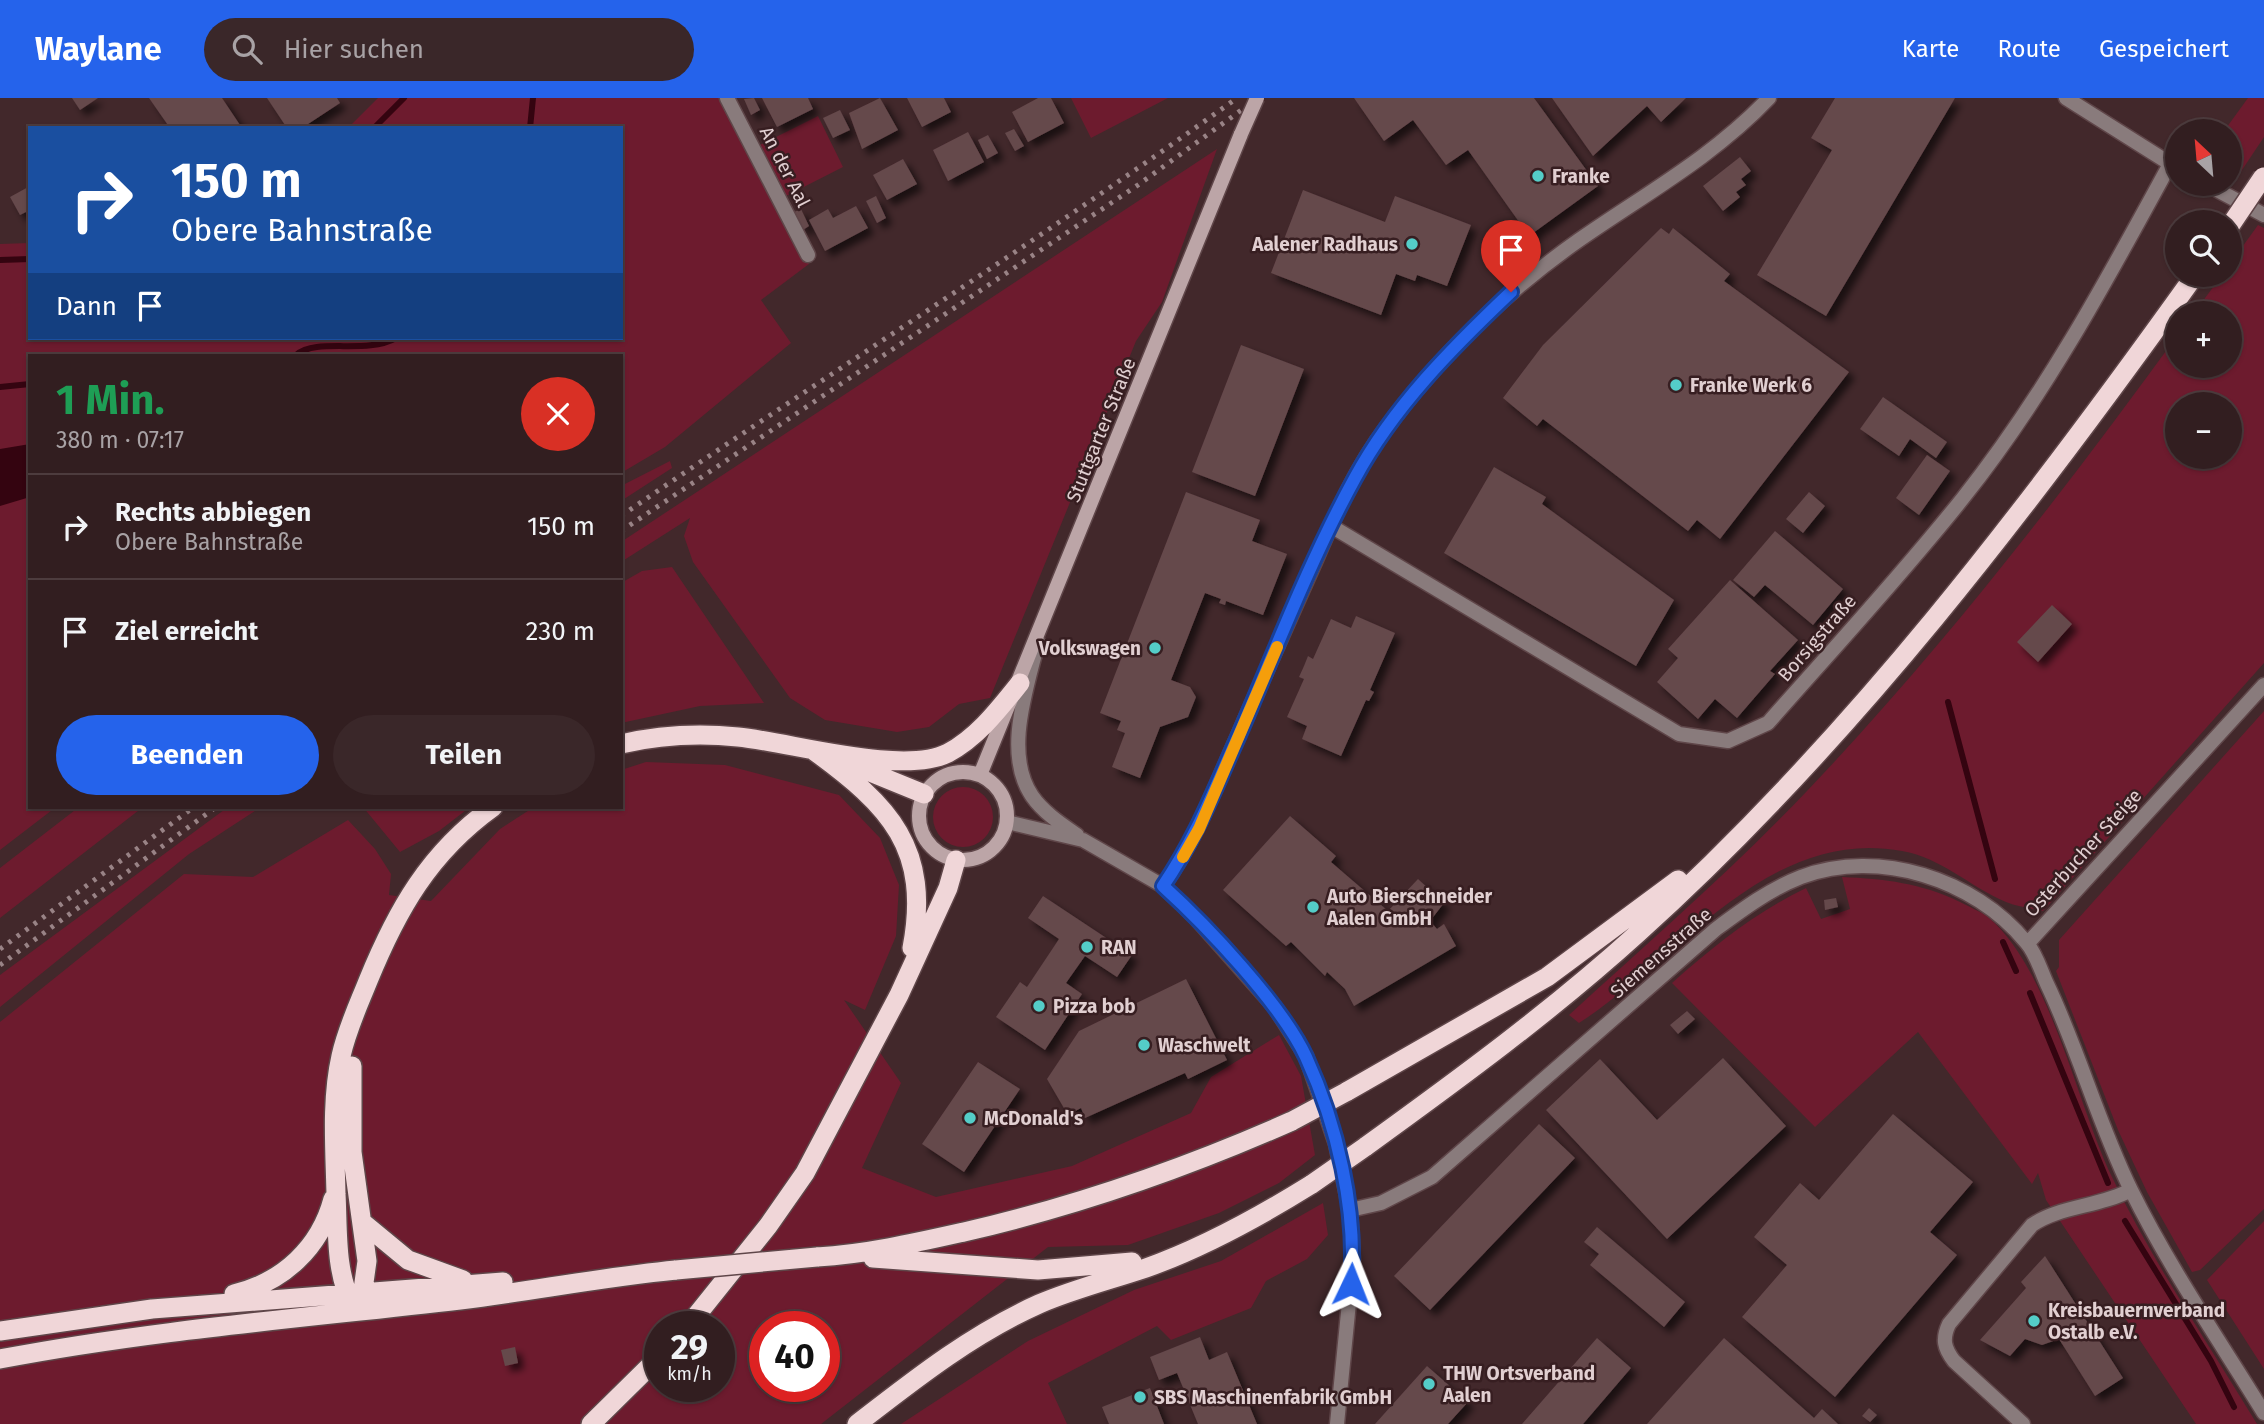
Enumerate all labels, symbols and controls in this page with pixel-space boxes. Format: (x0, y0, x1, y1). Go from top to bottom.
search box (204, 18, 694, 81)
text: Waylane (35, 29, 162, 69)
icon: search (228, 30, 266, 68)
text: Hier suchen (284, 34, 424, 65)
text: Karte (1902, 35, 1959, 63)
text: Route (1997, 35, 2061, 63)
text: Gespeichert (2099, 35, 2229, 63)
north arrow (2165, 119, 2242, 196)
map controls (2165, 119, 2242, 469)
street label: An der Aal (755, 123, 815, 212)
text: 150 m (171, 151, 302, 210)
icon: right (56, 154, 147, 245)
place label: Franke (1552, 165, 1610, 188)
marker: Franke (1530, 168, 1546, 184)
button: search (2165, 210, 2242, 287)
text: Obere Bahnstraße (171, 211, 433, 249)
pin (1481, 220, 1541, 292)
icon: arrive (1492, 231, 1530, 269)
place label: Aalener Radhaus (1251, 233, 1398, 256)
marker: Aalener Radhaus (1404, 236, 1420, 252)
icon: arrive (131, 287, 169, 325)
text: Dann (56, 291, 117, 322)
button: + (2165, 301, 2242, 378)
street label: Stuttgarter Straße (1061, 354, 1141, 506)
place label: Franke Werk 6 (1690, 374, 1812, 397)
text: 1 Min. (56, 375, 165, 425)
button: close (521, 377, 595, 451)
marker: Franke Werk 6 (1668, 377, 1684, 393)
button: − (2165, 392, 2242, 469)
text: 380 m · 07:17 (56, 426, 184, 454)
text: Rechts abbiegen (115, 497, 311, 528)
icon: right (56, 508, 94, 546)
text: 150 m (527, 511, 595, 542)
text: Obere Bahnstraße (115, 528, 303, 556)
street label: Borsigstraße (1773, 590, 1861, 686)
icon: arrive (56, 613, 94, 651)
text: Ziel erreicht (115, 616, 258, 647)
text: 230 m (526, 616, 595, 647)
place label: Volkswagen (1038, 637, 1141, 660)
marker: Volkswagen (1147, 640, 1163, 656)
button: Beenden (56, 715, 319, 795)
button: Teilen (333, 715, 595, 795)
street label: Osterbucher Steige (2020, 784, 2146, 922)
place label: Auto Bierschneider Aalen GmbH (1326, 885, 1493, 930)
marker: Auto Bierschneider Aalen GmbH (1305, 899, 1321, 915)
street label: Siemensstraße (1606, 903, 1716, 1003)
place label: RAN (1101, 936, 1137, 959)
marker: RAN (1079, 939, 1095, 955)
place label: Pizza bob (1053, 995, 1136, 1018)
marker: Pizza bob (1031, 998, 1047, 1014)
place label: Waschwelt (1158, 1034, 1251, 1057)
marker: Waschwelt (1136, 1037, 1152, 1053)
place label: McDonald's (984, 1107, 1083, 1130)
marker: McDonald's (962, 1110, 978, 1126)
position arrow (1314, 1247, 1388, 1321)
place label: Kreisbauernverband Ostalb e.V. (2048, 1299, 2225, 1344)
speed limit sign: 40 (749, 1311, 840, 1402)
marker: Kreisbauernverband Ostalb e.V. (2026, 1313, 2042, 1329)
text: 29 (671, 1326, 708, 1368)
place label: THW Ortsverband Aalen (1442, 1362, 1595, 1407)
text: km/h (667, 1363, 712, 1385)
marker: THW Ortsverband Aalen (1421, 1376, 1437, 1392)
place label: SBS Maschinenfabrik GmbH (1154, 1386, 1392, 1409)
marker: SBS Maschinenfabrik GmbH (1132, 1389, 1148, 1405)

